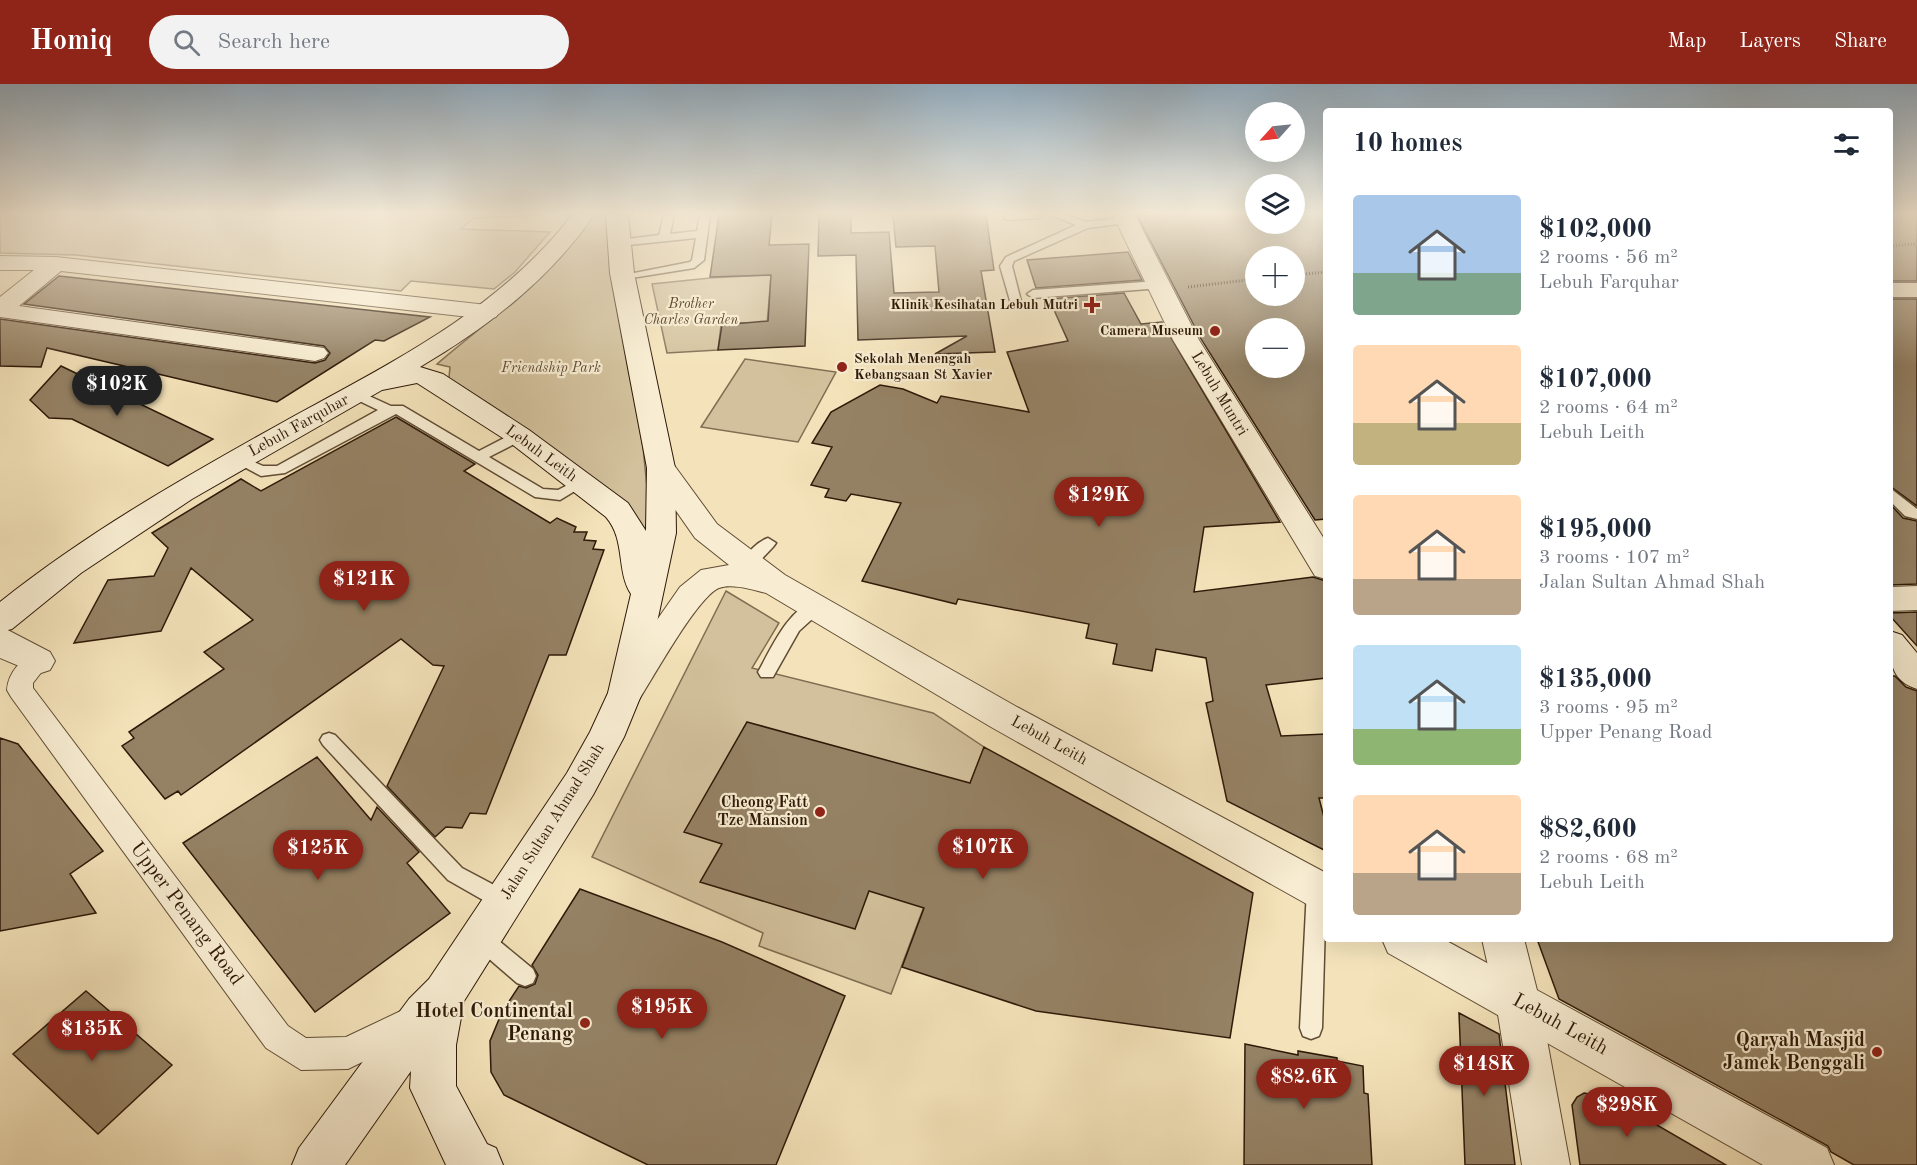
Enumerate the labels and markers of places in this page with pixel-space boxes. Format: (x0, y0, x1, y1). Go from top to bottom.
marker: Klinik Kesihatan Lebuh Mutri (1083, 296, 1101, 314)
place label: Klinik Kesihatan Lebuh Mutri (890, 298, 1078, 312)
place label: Camera Museum (1100, 324, 1203, 338)
marker: Camera Museum (1208, 324, 1222, 338)
place label: Sekolah Menengah Kebangsaan St Xavier (854, 352, 992, 382)
marker: Sekolah Menengah Kebangsaan St Xavier (835, 360, 849, 374)
pin: $102K (75, 366, 159, 417)
pin: $129K (1057, 477, 1141, 528)
pin: $121K (322, 561, 406, 612)
place label: Cheong Fatt Tze Mansion (717, 795, 808, 829)
marker: Cheong Fatt Tze Mansion (813, 805, 827, 819)
pin: $107K (941, 829, 1025, 880)
pin: $125K (276, 830, 360, 881)
pin: $195K (620, 989, 704, 1040)
place label: Hotel Continental Penang (415, 1002, 573, 1045)
pin: $135K (50, 1011, 134, 1062)
marker: Hotel Continental Penang (578, 1016, 592, 1030)
place label: Qaryah Masjid Jamek Benggali (1723, 1031, 1865, 1074)
marker: Qaryah Masjid Jamek Benggali (1870, 1045, 1884, 1059)
pin: $148K (1442, 1046, 1526, 1097)
pin: $82.6K (1255, 1059, 1353, 1110)
pin: $298K (1585, 1087, 1669, 1138)

